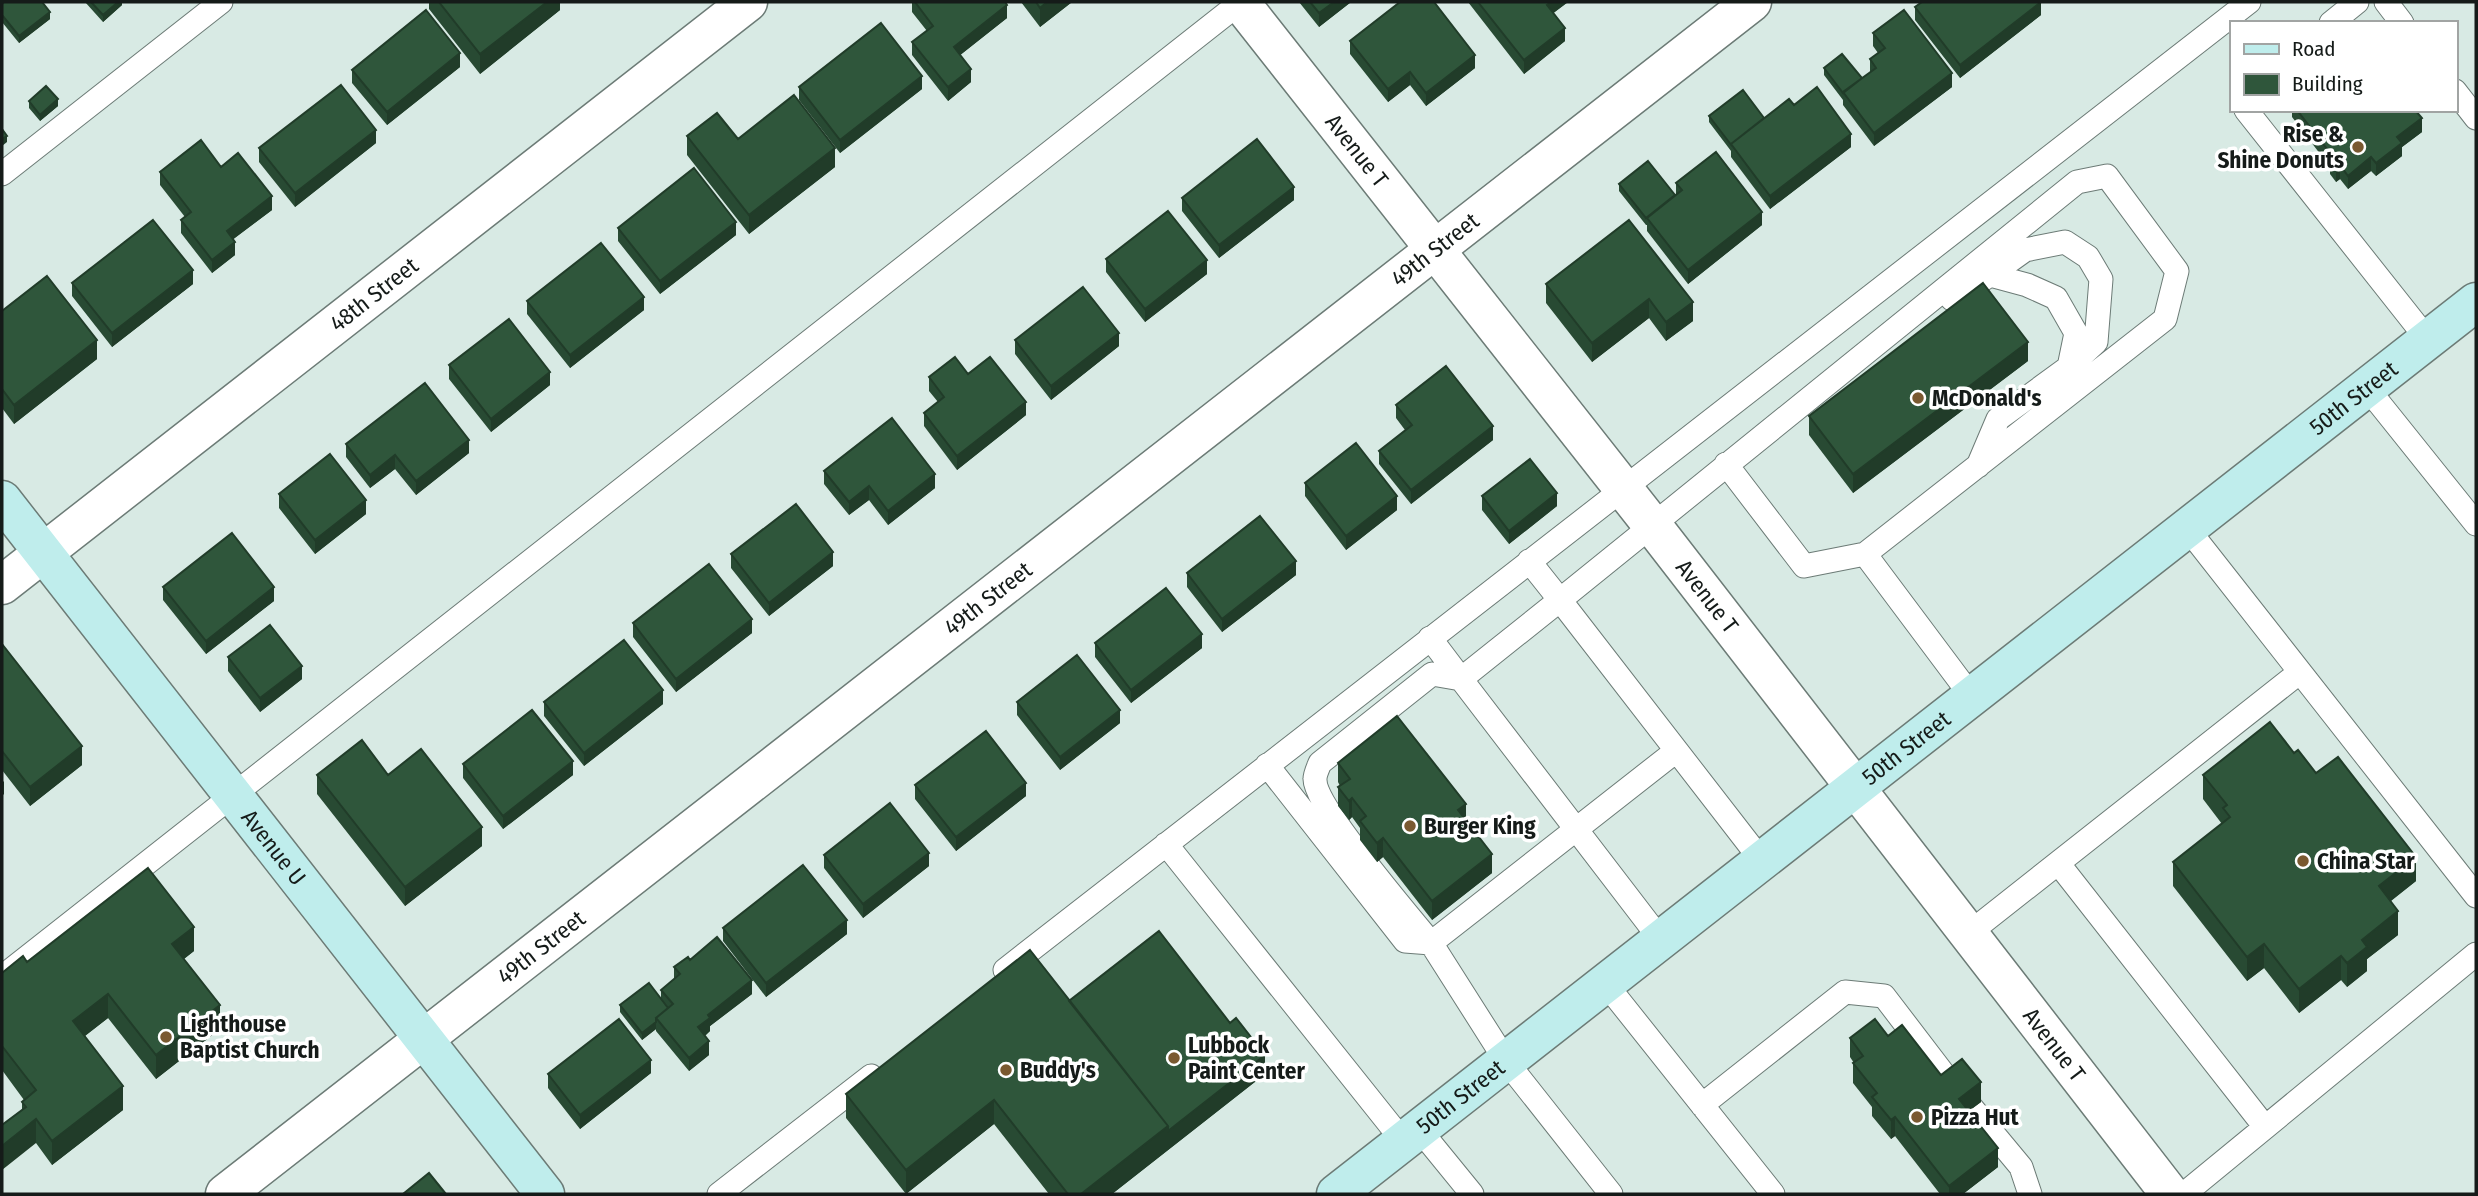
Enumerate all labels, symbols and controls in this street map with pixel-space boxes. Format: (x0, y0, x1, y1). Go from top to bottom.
legend (2230, 21, 2457, 112)
text: Road (2292, 36, 2336, 62)
text: Building (2292, 71, 2363, 97)
street label: Avenue T (1320, 108, 1395, 193)
place label: Rise & Shine Donuts (2217, 120, 2344, 174)
marker: Rise & Shine Donuts (2350, 139, 2366, 155)
street label: 49th Street (1386, 206, 1485, 292)
street label: 48th Street (324, 251, 424, 338)
street label: 50th Street (2304, 354, 2404, 441)
place label: McDonald's (1932, 384, 2042, 412)
marker: McDonald's (1910, 390, 1926, 406)
street label: Avenue T (1670, 554, 1745, 639)
street label: 49th Street (939, 555, 1038, 641)
street label: 50th Street (1857, 704, 1956, 791)
street label: Avenue U (236, 804, 312, 891)
place label: Burger King (1424, 812, 1536, 840)
marker: Burger King (1402, 818, 1418, 834)
place label: China Star (2317, 847, 2415, 875)
marker: China Star (2295, 853, 2311, 869)
street label: 49th Street (492, 904, 591, 990)
street label: Avenue T (2017, 1002, 2092, 1087)
place label: Lighthouse Baptist Church (180, 1010, 319, 1064)
marker: Lighthouse Baptist Church (158, 1029, 174, 1045)
place label: Lubbock Paint Center (1188, 1031, 1305, 1085)
marker: Lubbock Paint Center (1166, 1050, 1182, 1066)
street label: 50th Street (1411, 1053, 1510, 1140)
place label: Buddy's (1020, 1056, 1096, 1084)
marker: Buddy's (998, 1062, 1014, 1078)
place label: Pizza Hut (1931, 1103, 2019, 1131)
marker: Pizza Hut (1909, 1109, 1925, 1125)

